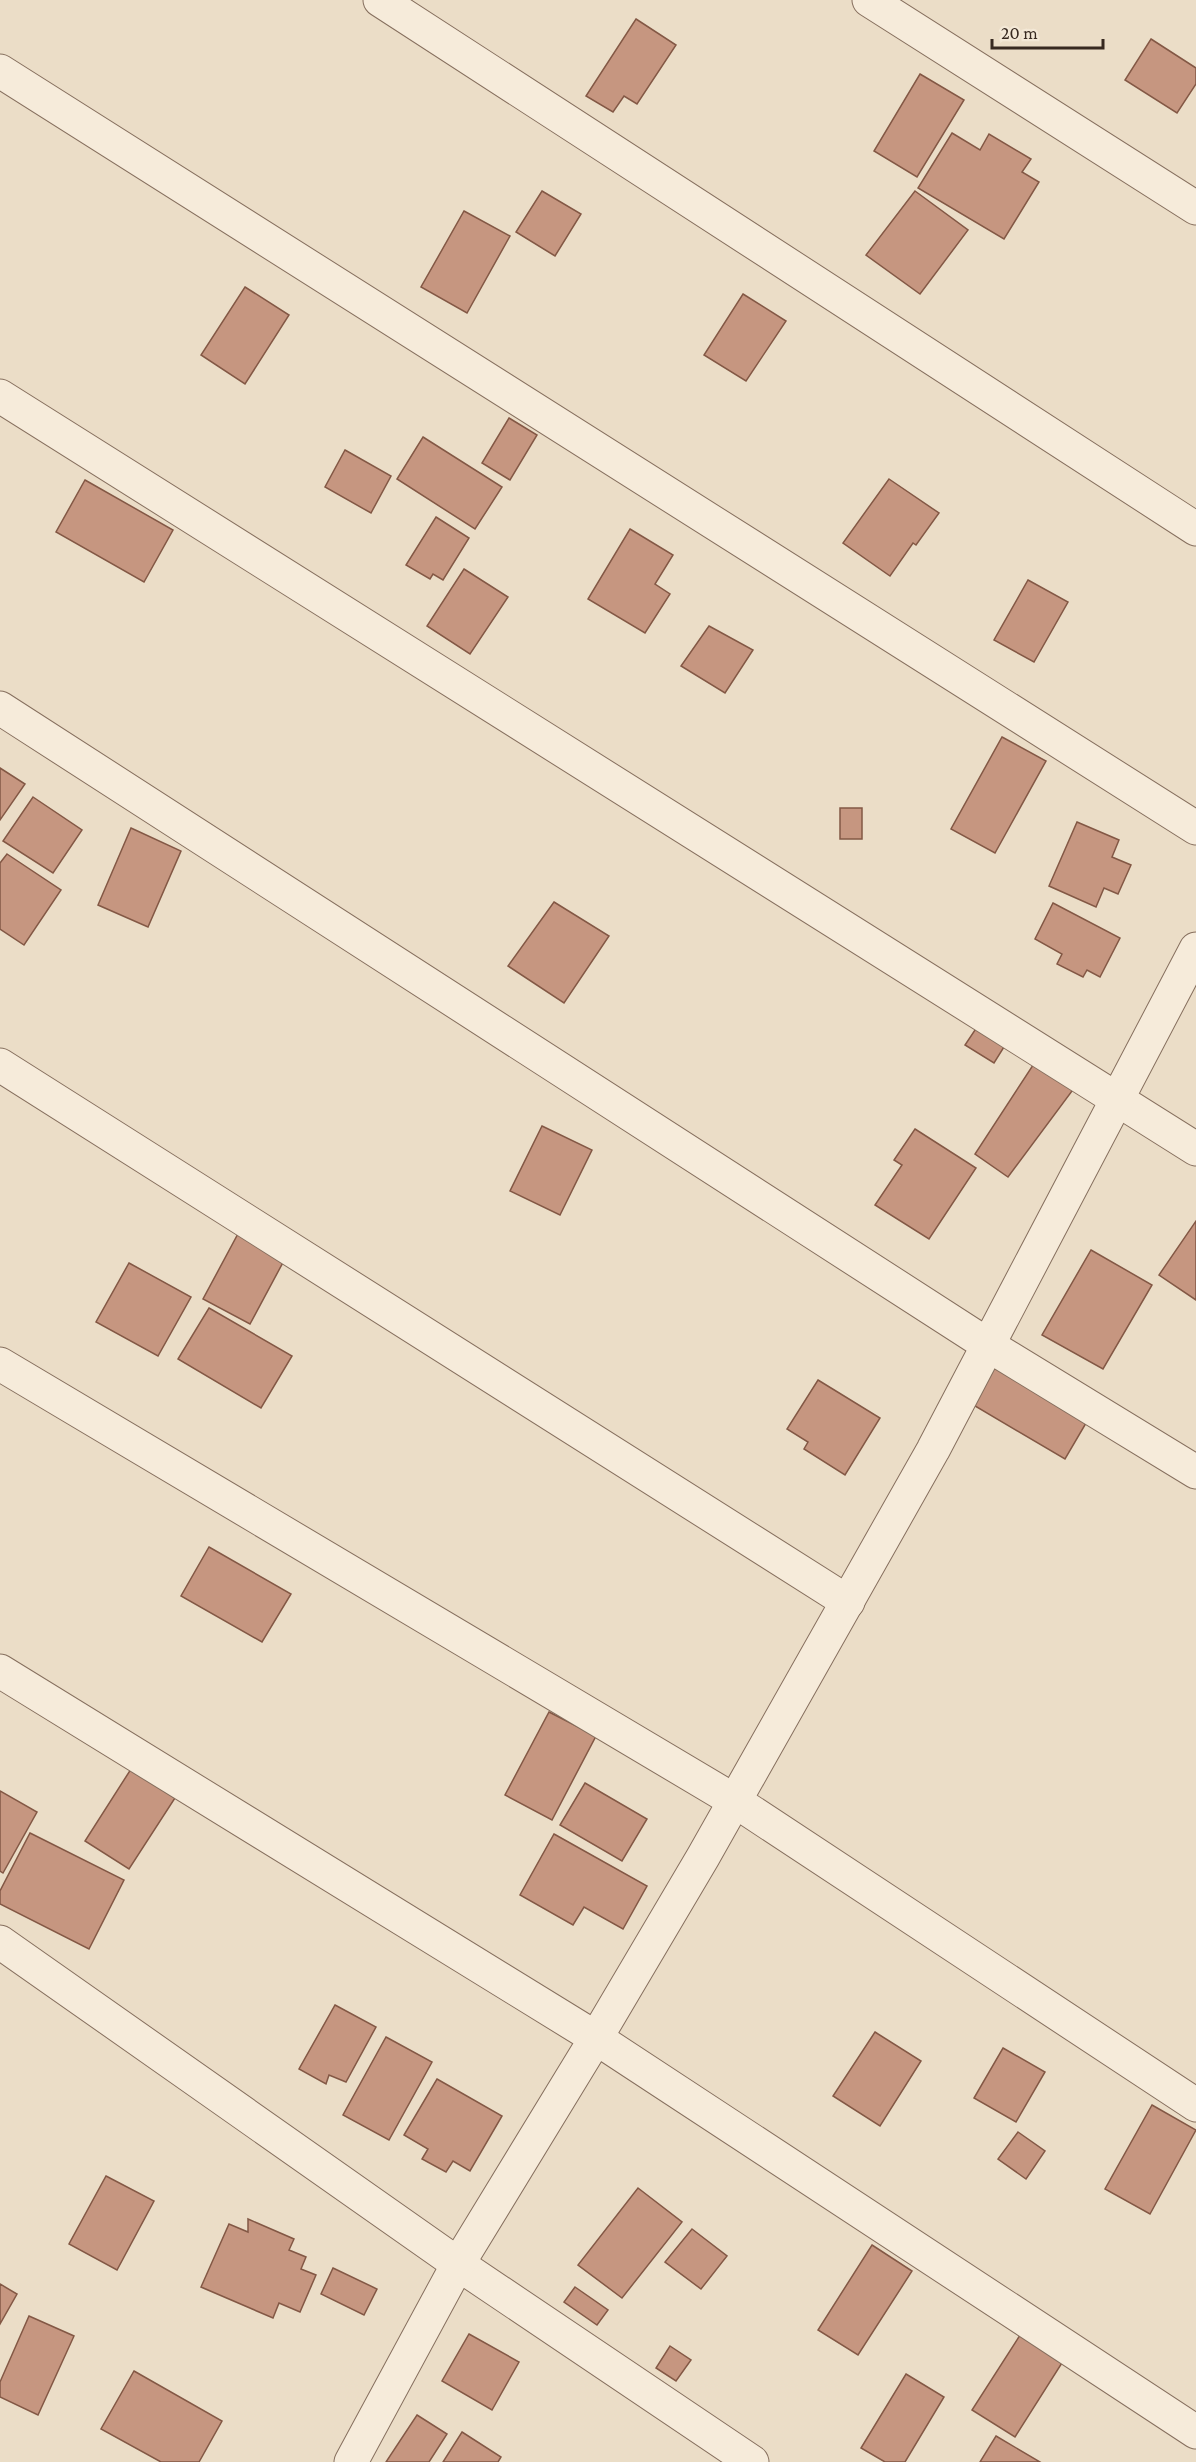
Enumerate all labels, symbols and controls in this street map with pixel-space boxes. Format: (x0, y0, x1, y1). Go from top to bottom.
scale bar (992, 12, 1103, 50)
text: 20 m (1001, 23, 1038, 43)

